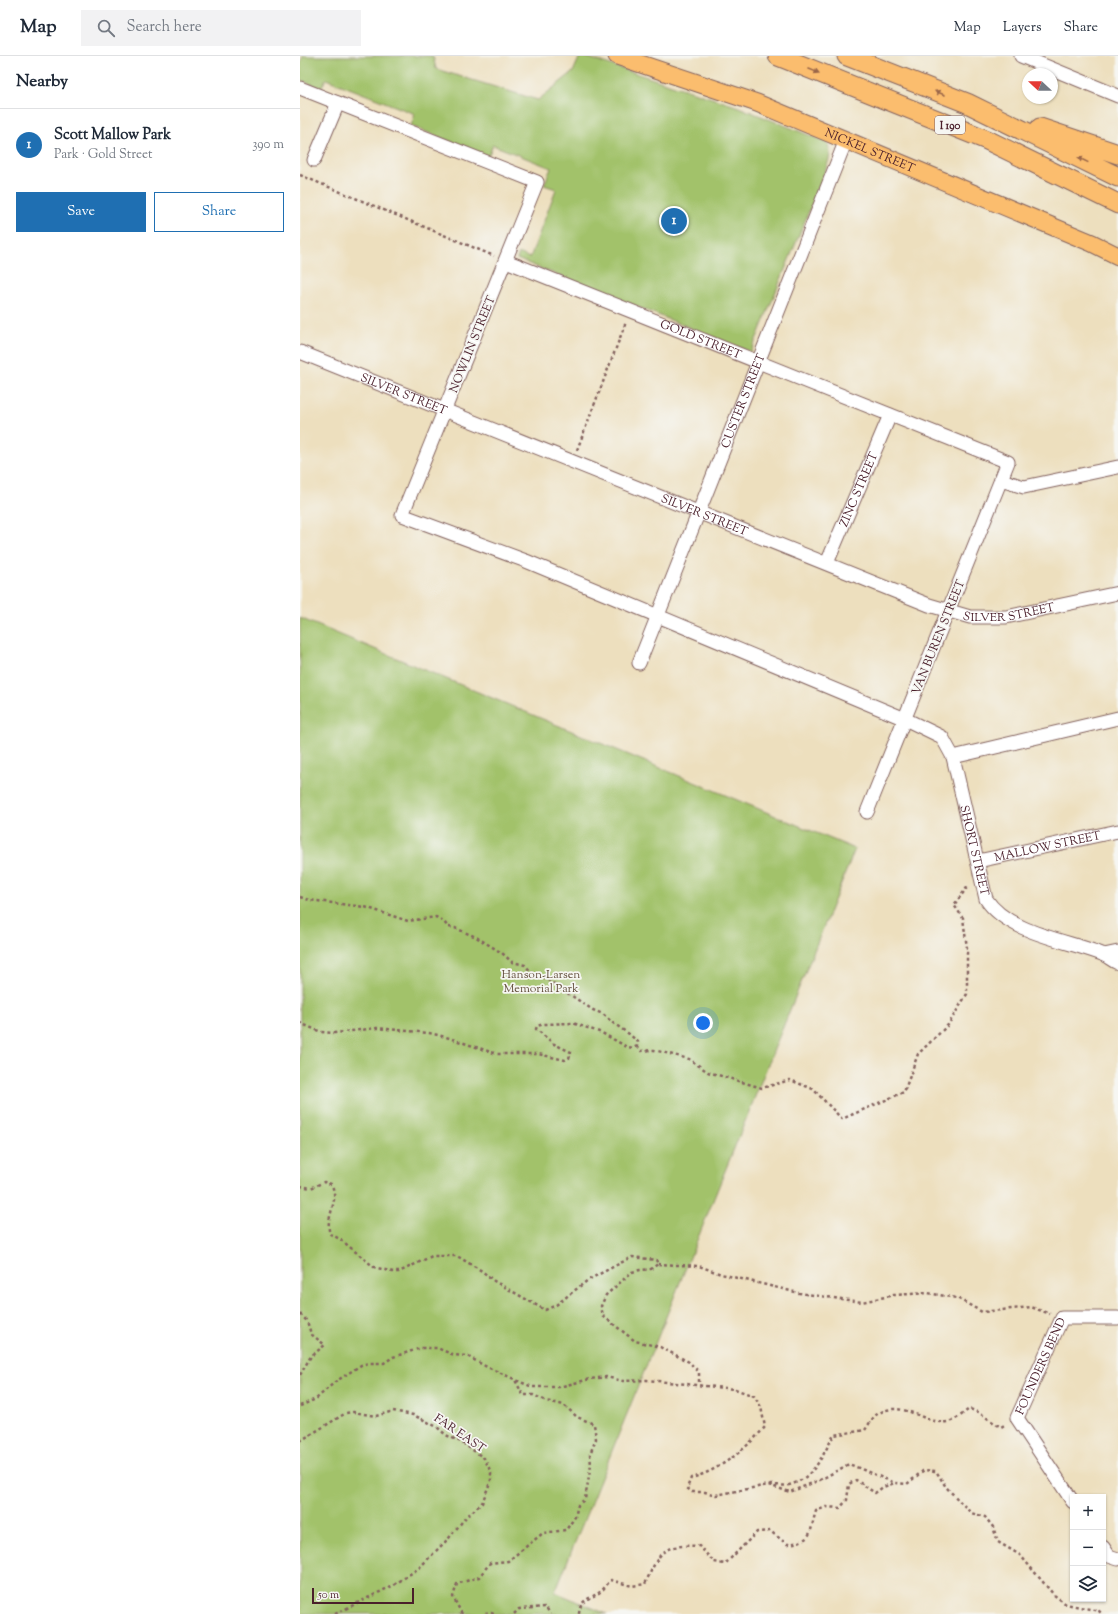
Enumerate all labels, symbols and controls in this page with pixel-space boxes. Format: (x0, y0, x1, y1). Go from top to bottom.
search box (81, 10, 361, 46)
text: Map (20, 14, 57, 41)
icon: search (95, 17, 117, 39)
text: Search here (127, 17, 202, 38)
text: Map (954, 18, 981, 38)
text: Layers (1003, 18, 1041, 38)
text: Share (1063, 18, 1098, 38)
one-way arrow (809, 68, 821, 74)
north arrow (1022, 68, 1058, 104)
text: Nearby (16, 70, 68, 94)
one-way arrow (934, 89, 946, 95)
road number: I 190 (935, 116, 965, 134)
street label: NICKEL STREET (822, 124, 918, 178)
text: Scott Mallow Park (54, 125, 171, 146)
text: 1 (27, 136, 31, 154)
text: 390 m (252, 136, 284, 154)
text: Park · Gold Street (54, 146, 153, 164)
one-way arrow (1077, 157, 1089, 163)
button: Save (16, 192, 146, 232)
button: Share (154, 192, 284, 232)
pin: 1 (661, 206, 687, 236)
street label: NOWLIN STREET (445, 293, 501, 396)
street label: GOLD STREET (657, 316, 745, 365)
street label: CUSTER STREET (717, 351, 771, 451)
street label: SILVER STREET (357, 369, 450, 420)
street label: ZINC STREET (835, 449, 883, 530)
street label: SILVER STREET (658, 490, 751, 541)
street label: VAN BUREN STREET (908, 577, 970, 697)
street label: SILVER STREET (961, 599, 1057, 627)
street label: SHORT STREET (954, 803, 993, 898)
street label: MALLOW STREET (993, 827, 1103, 867)
park label: Hanson-Larsen Memorial Park (502, 966, 580, 998)
your location (693, 1013, 713, 1033)
street label: FOUNDERS BEND (1012, 1315, 1071, 1418)
street label: FAR EAST (430, 1410, 490, 1458)
map controls (1070, 1494, 1106, 1602)
button: + (1070, 1494, 1106, 1530)
button: − (1070, 1530, 1106, 1566)
button: layers (1070, 1566, 1106, 1602)
scale bar (312, 1586, 414, 1605)
text: 50 m (318, 1587, 339, 1603)

